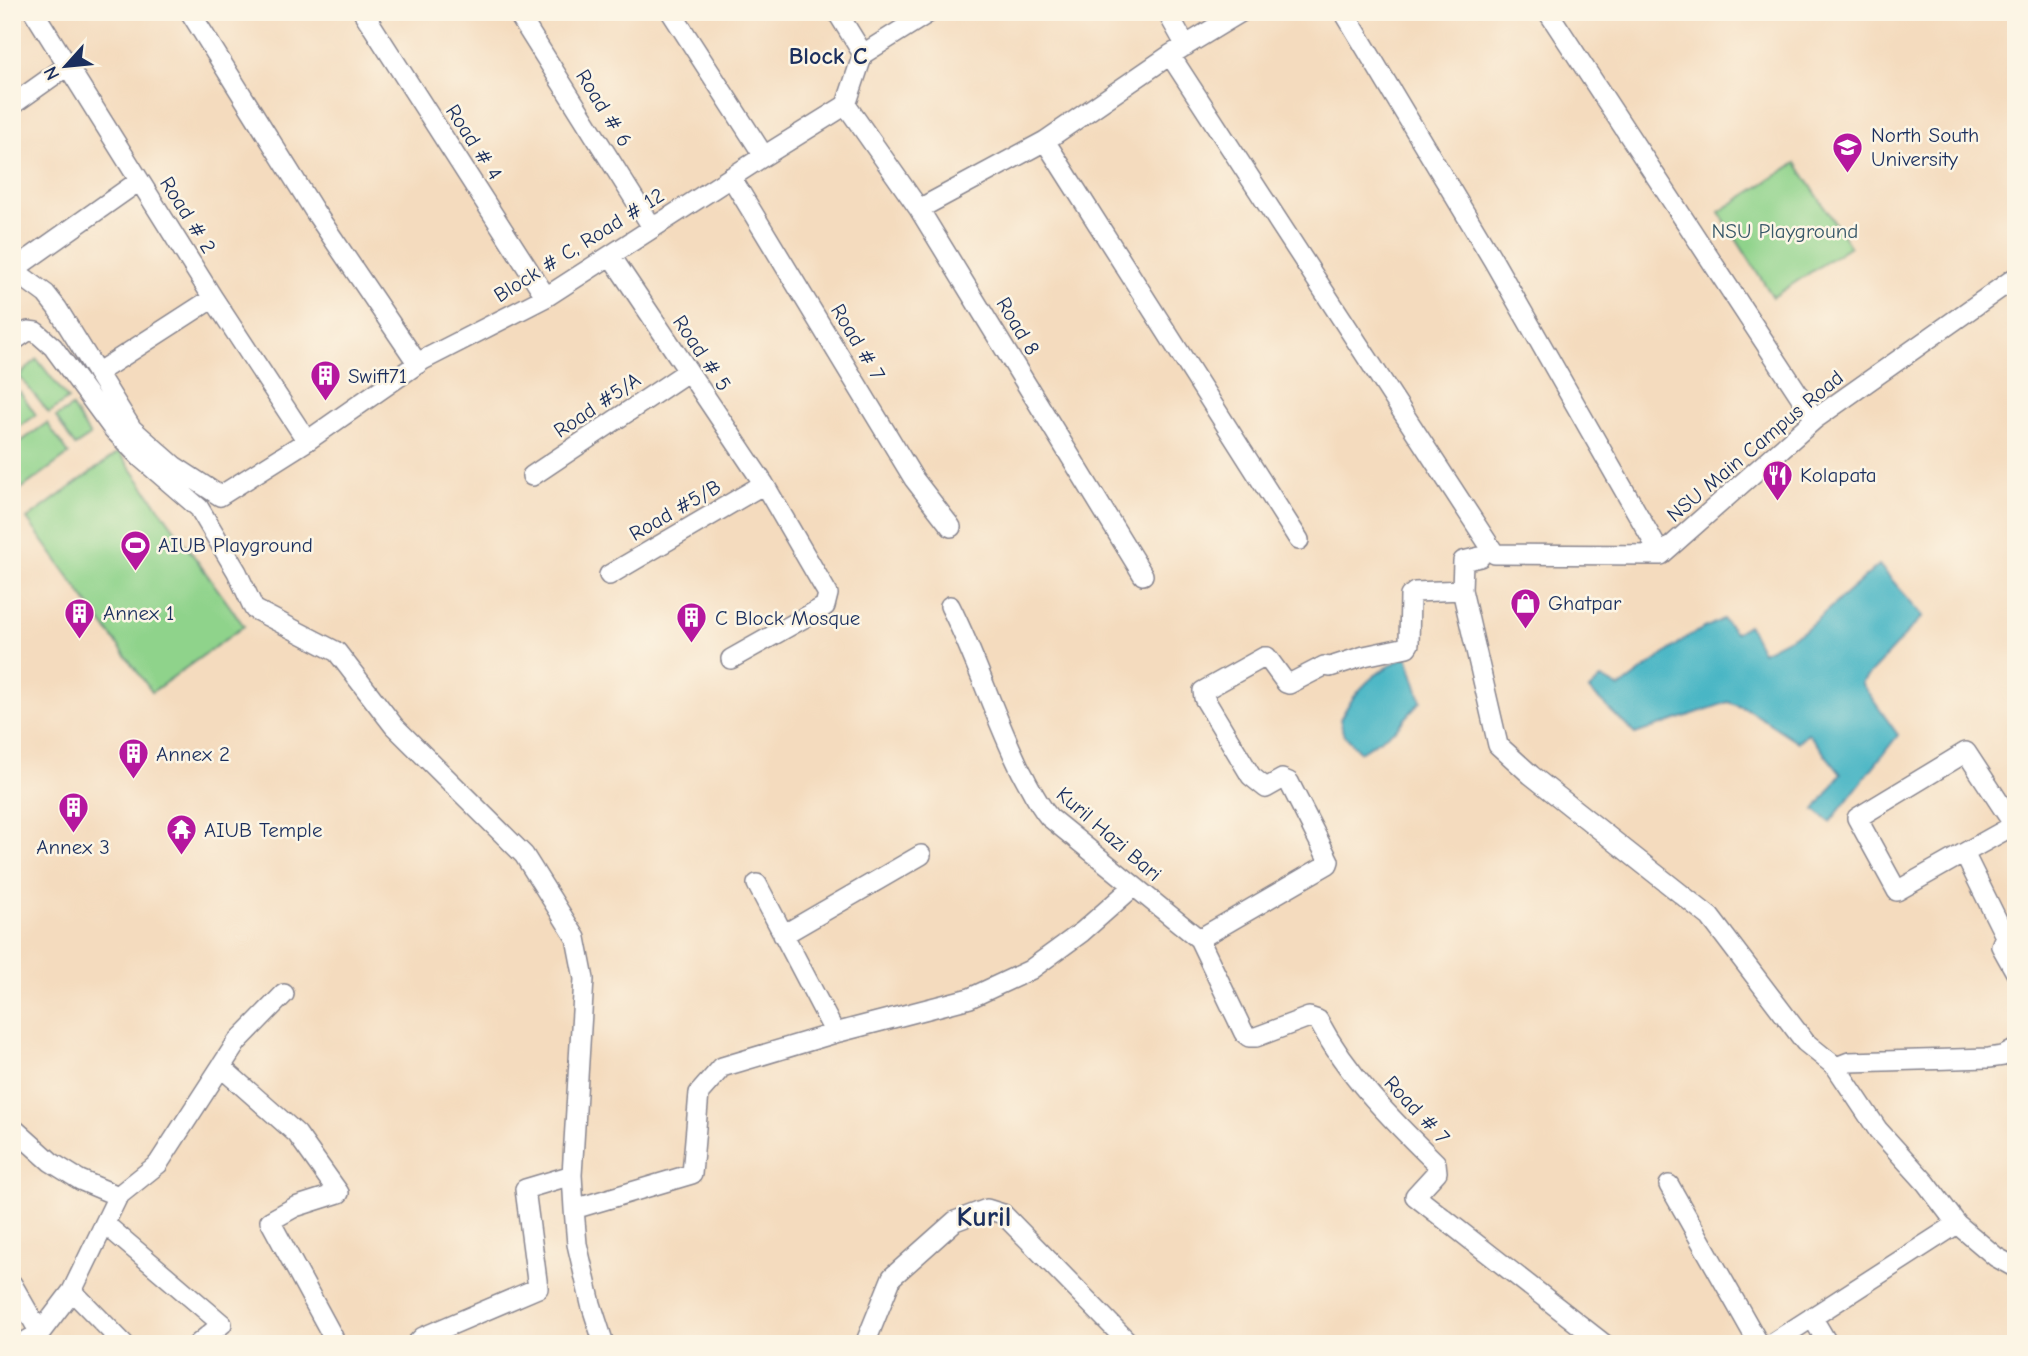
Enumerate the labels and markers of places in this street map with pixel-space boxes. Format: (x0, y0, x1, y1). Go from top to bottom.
place label: North South University (1871, 123, 1979, 171)
school or university icon: North South University (1831, 130, 1865, 174)
building icon: Swift71 (308, 359, 342, 403)
place label: Swift71 (348, 364, 407, 388)
restaurant icon: Kolapata (1760, 458, 1794, 502)
place label: Kolapata (1800, 463, 1877, 487)
sports icon: AIUB Playground (118, 528, 152, 572)
place label: AIUB Playground (158, 533, 313, 557)
shop icon: Ghatpar (1508, 586, 1542, 630)
place label: Ghatpar (1548, 591, 1622, 615)
building icon: Annex 1 (63, 596, 97, 640)
place label: Annex 1 (103, 601, 174, 625)
building icon: C Block Mosque (675, 601, 709, 645)
place label: C Block Mosque (715, 606, 860, 630)
building icon: Annex 2 (116, 737, 150, 781)
place label: Annex 2 (156, 742, 230, 766)
building icon: Annex 3 (56, 790, 90, 834)
temple icon: AIUB Temple (164, 813, 198, 857)
place label: AIUB Temple (204, 818, 322, 842)
place label: Annex 3 (36, 835, 110, 859)

